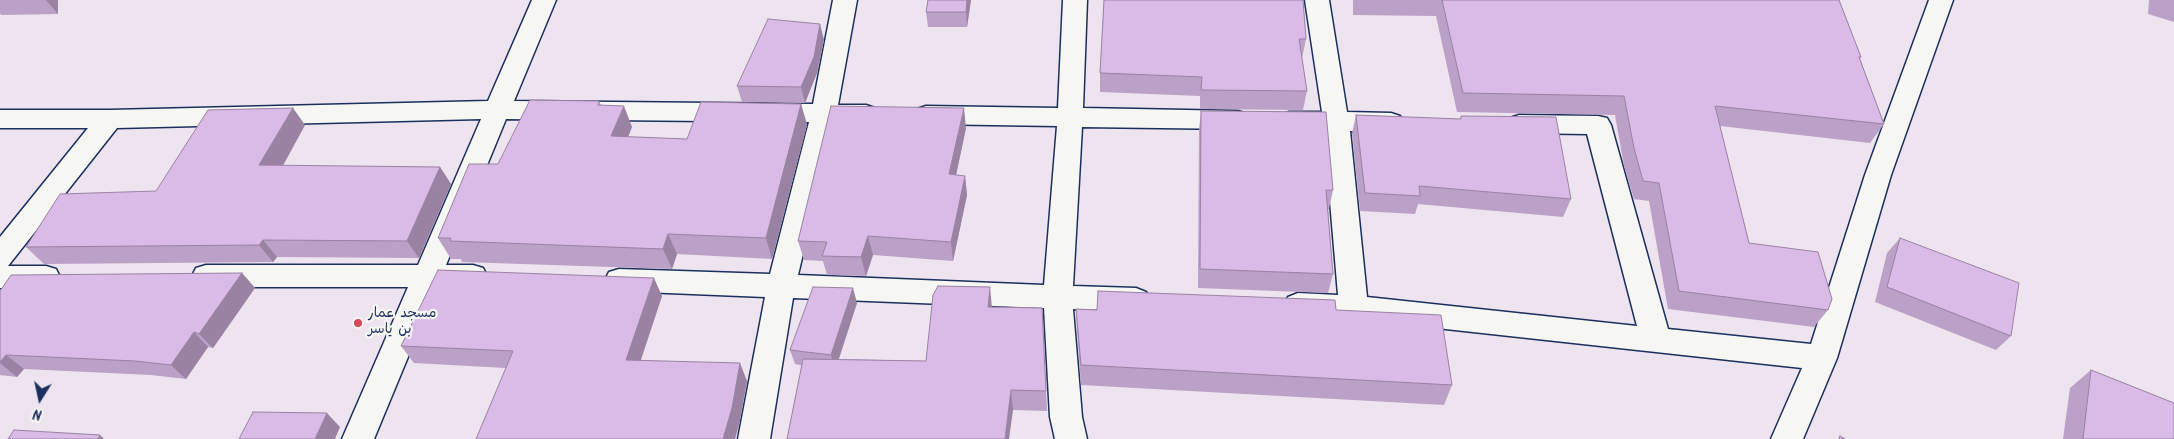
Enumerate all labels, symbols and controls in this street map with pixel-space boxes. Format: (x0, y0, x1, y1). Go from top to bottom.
place label: مسجد عمار بن ياسر (368, 307, 436, 340)
marker: مسجد عمار بن ياسر (352, 317, 364, 329)
north arrow (15, 374, 65, 424)
text: N (31, 402, 44, 425)

